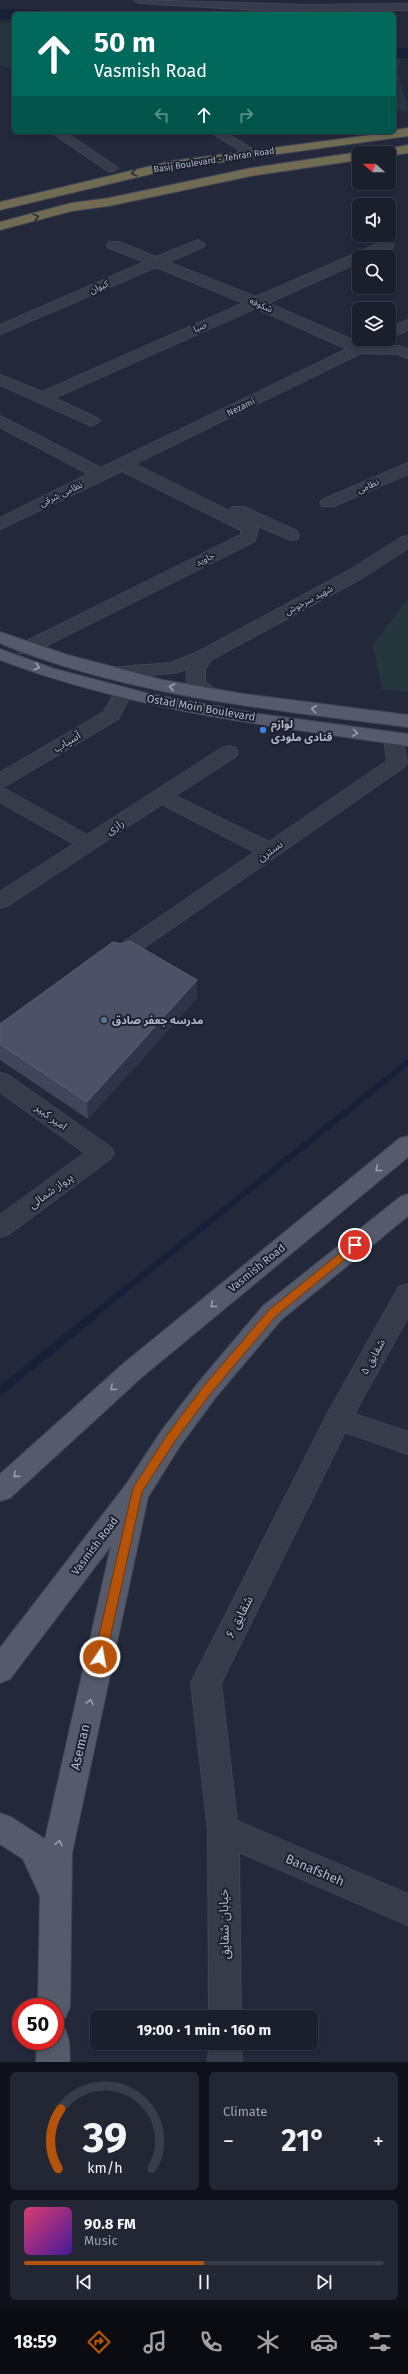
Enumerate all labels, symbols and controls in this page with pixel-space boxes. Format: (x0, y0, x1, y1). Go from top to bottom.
text: 50 m (94, 26, 156, 59)
icon: ahead (28, 28, 80, 80)
text: Vasmish Road (94, 60, 207, 82)
icon: left (151, 104, 173, 126)
icon: ahead (193, 104, 215, 126)
icon: right (235, 104, 257, 126)
street label: Basij Boulevard - Tehran Road (153, 145, 275, 175)
north arrow (352, 146, 396, 190)
map controls (352, 146, 396, 346)
one-way arrow (131, 169, 137, 177)
button: sound (352, 198, 396, 242)
one-way arrow (32, 213, 39, 221)
button: search (352, 250, 396, 294)
street label: کیوان (88, 278, 111, 296)
street label: شکوفه (247, 296, 274, 315)
button: layers (352, 302, 396, 346)
street label: صبا (192, 320, 208, 334)
street label: Nezami (225, 396, 257, 418)
street label: نظامی (356, 477, 380, 495)
street label: نظامی شرقی (38, 479, 84, 510)
street label: جاوید (194, 550, 216, 568)
street label: شهید سرخوش (283, 583, 335, 618)
one-way arrow (33, 662, 40, 670)
one-way arrow (168, 684, 175, 692)
street label: Ostad Moin Boulevard (146, 692, 256, 724)
one-way arrow (311, 705, 317, 714)
place label: لوازم قنادی ملودی (271, 718, 333, 744)
marker: لوازم قنادی ملودی (258, 725, 268, 735)
street label: آسیاب (51, 728, 84, 755)
one-way arrow (352, 728, 358, 736)
street label: رازی (104, 816, 126, 838)
street label: نسترن (255, 838, 285, 864)
place label: مدرسه جعفر صادق (112, 1014, 203, 1027)
marker: مدرسه جعفر صادق (99, 1015, 109, 1025)
street label: امیر کبیر (32, 1100, 70, 1133)
one-way arrow (375, 1164, 382, 1171)
street label: پرواز شمالی (26, 1171, 76, 1212)
pin (338, 1228, 372, 1262)
icon: arrive (344, 1234, 366, 1256)
street label: Vasmish Road (226, 1241, 288, 1295)
one-way arrow (210, 1300, 217, 1307)
street label: شقایق ۵ (358, 1337, 388, 1377)
one-way arrow (110, 1383, 118, 1391)
one-way arrow (14, 1470, 21, 1477)
street label: Vasmish Road (69, 1514, 121, 1578)
street label: شقایق ۶ (222, 1593, 257, 1641)
position arrow (79, 1636, 121, 1678)
one-way arrow (85, 1699, 93, 1706)
street label: Aseman (67, 1723, 93, 1771)
one-way arrow (54, 1840, 62, 1846)
street label: Banafsheh (283, 1851, 347, 1889)
street label: خیابان شقایق (216, 1888, 233, 1959)
speed limit sign: 50 (12, 1998, 64, 2050)
text: 19:00 · 1 min · 160 m (137, 2021, 271, 2039)
text: Climate (223, 2104, 267, 2119)
text: 39 (81, 2113, 127, 2163)
text: 21° (281, 2123, 326, 2159)
text: − (223, 2128, 234, 2155)
text: + (373, 2128, 384, 2155)
text: km/h (87, 2160, 122, 2177)
text: 90.8 FM (84, 2215, 136, 2233)
text: Music (84, 2233, 118, 2248)
icon: previous (73, 2271, 95, 2293)
icon: pause (193, 2271, 215, 2293)
icon: next (313, 2271, 335, 2293)
icon: directions (85, 2328, 113, 2356)
icon: music (141, 2328, 169, 2356)
icon: phone (197, 2328, 225, 2356)
icon: climate (254, 2328, 282, 2356)
icon: car (310, 2328, 338, 2356)
icon: filters (366, 2328, 394, 2356)
text: 18:59 (14, 2331, 57, 2353)

